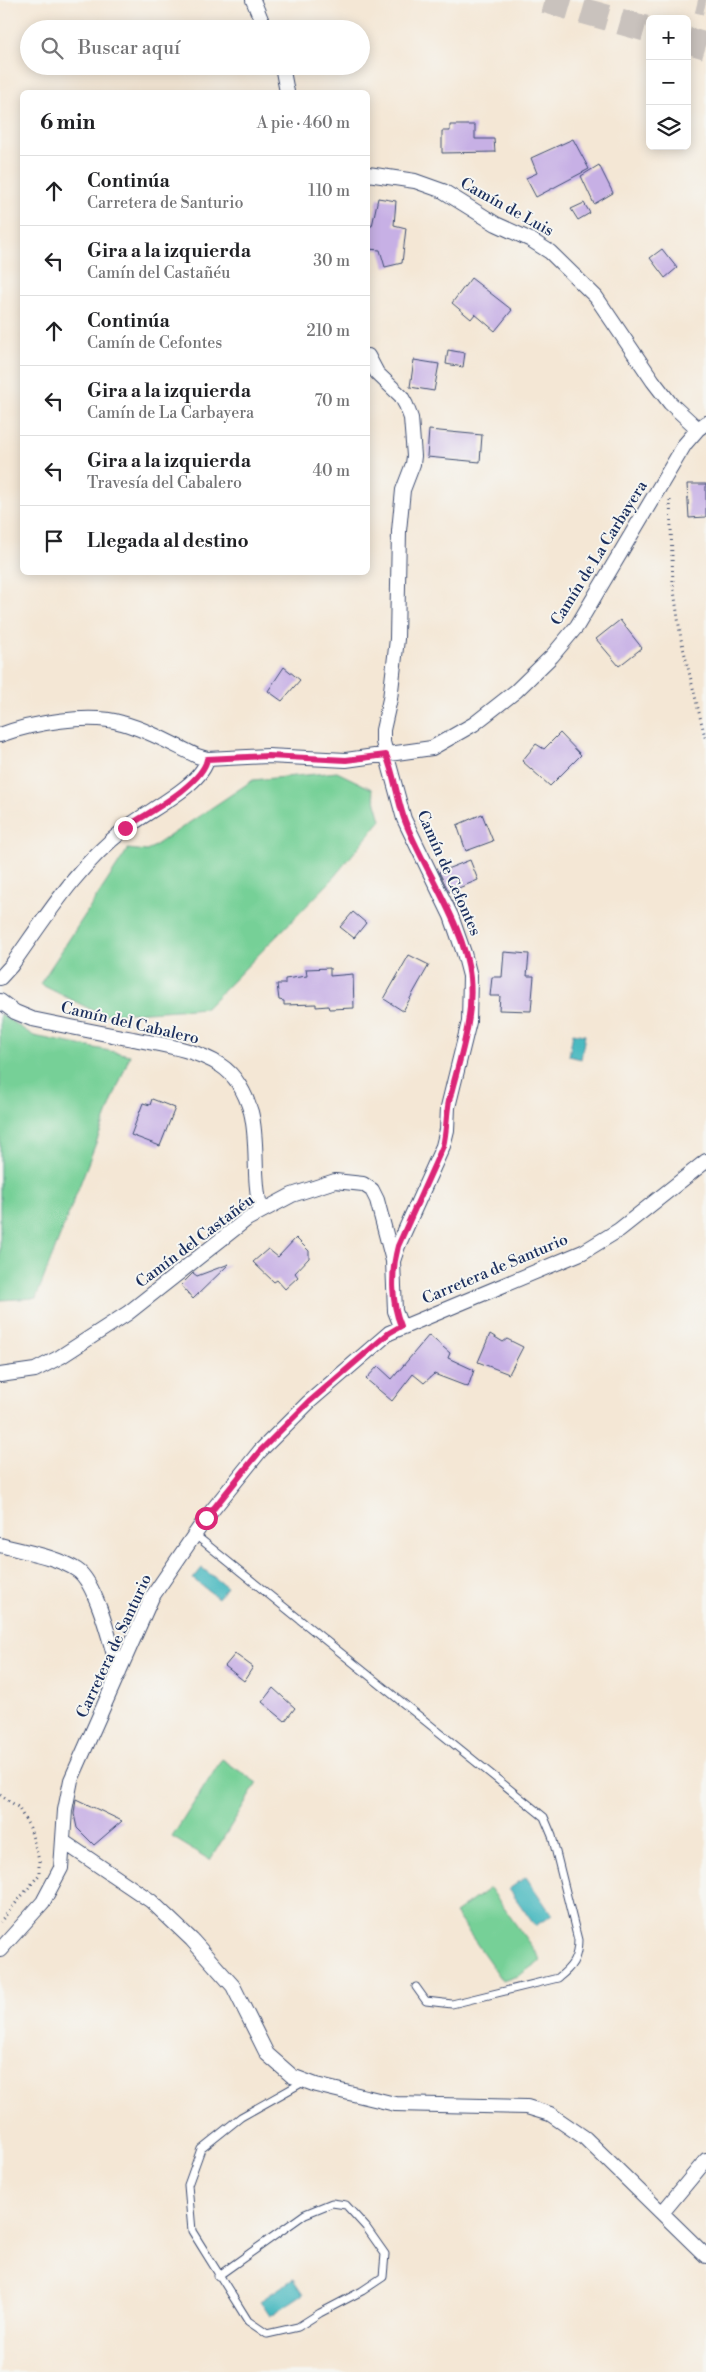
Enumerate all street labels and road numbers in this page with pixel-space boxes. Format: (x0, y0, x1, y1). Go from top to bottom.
street label: Camín de Luis (457, 173, 557, 241)
street label: Camín de La Carbayera (546, 476, 652, 629)
street label: Camín de Cefontes (412, 807, 486, 939)
street label: Camín del Cabalero (59, 997, 201, 1049)
street label: Camín del Castañéu (132, 1190, 258, 1292)
street label: Carretera de Santurio (419, 1229, 571, 1309)
street label: Carretera de Santurio (72, 1571, 156, 1721)

